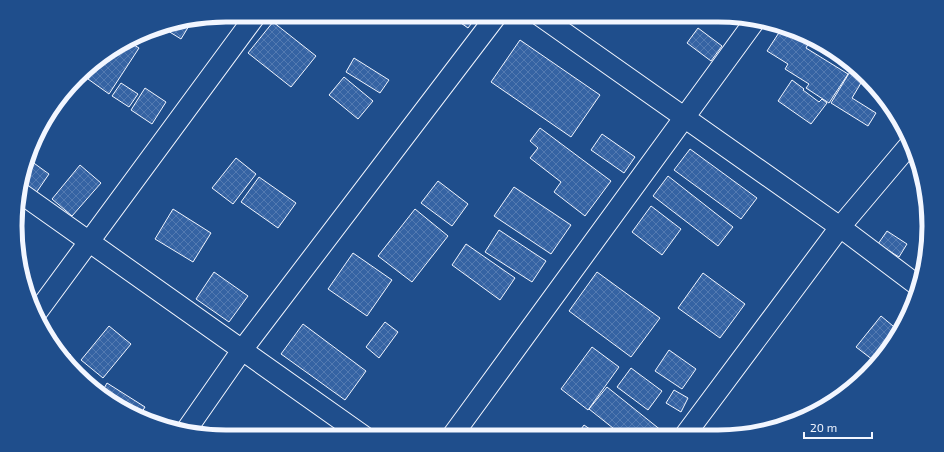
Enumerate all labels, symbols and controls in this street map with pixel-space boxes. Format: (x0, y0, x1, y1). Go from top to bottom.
scale bar (804, 414, 872, 440)
text: 20 m (810, 420, 837, 434)

